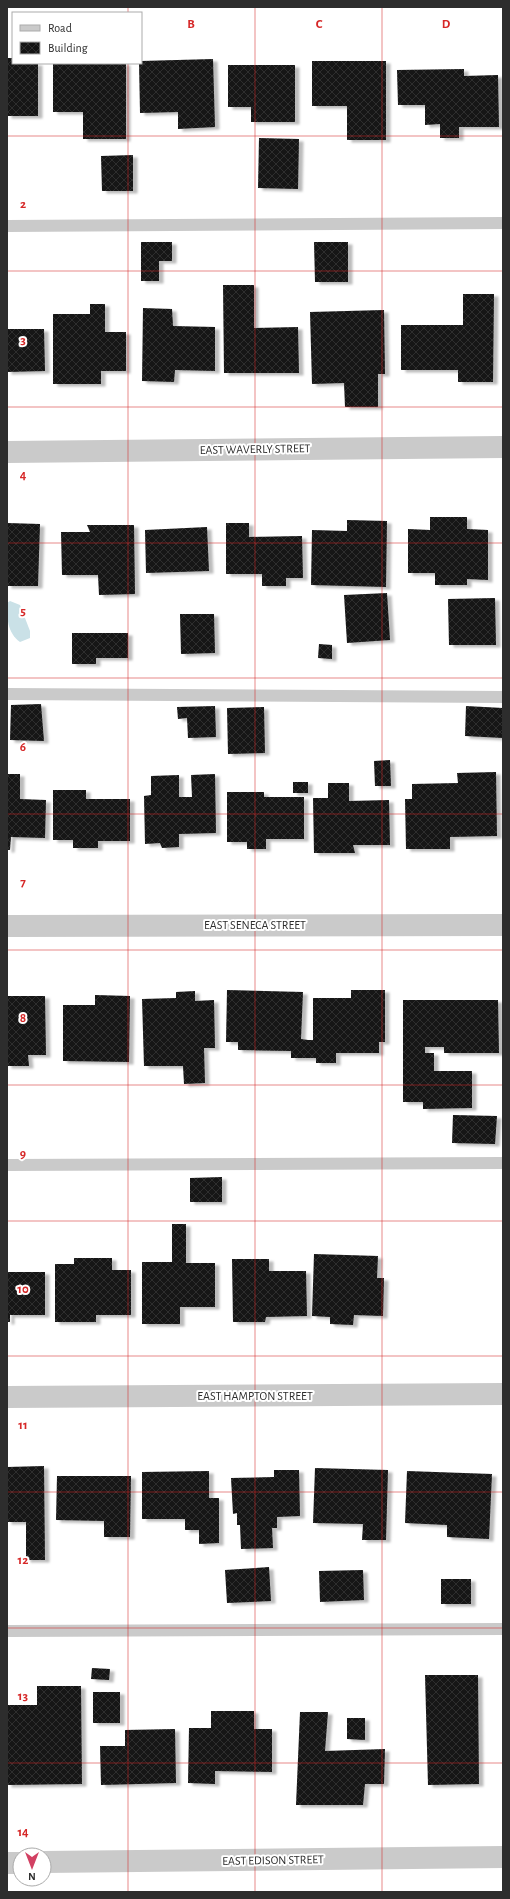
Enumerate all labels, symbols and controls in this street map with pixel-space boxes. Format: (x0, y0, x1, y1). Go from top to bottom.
legend (12, 12, 142, 64)
text: B (187, 18, 195, 31)
text: C (316, 18, 323, 31)
text: D (442, 18, 451, 31)
text: Road (48, 22, 72, 34)
text: Building (48, 42, 88, 54)
text: 2 (20, 198, 26, 211)
text: 3 (20, 334, 26, 347)
street label: EAST WAVERLY STREET (200, 442, 310, 456)
text: 4 (20, 469, 27, 482)
text: 5 (20, 605, 26, 618)
text: 6 (20, 741, 26, 754)
text: 7 (20, 876, 26, 889)
street label: EAST SENECA STREET (204, 919, 306, 931)
text: 8 (20, 1012, 26, 1025)
text: 9 (20, 1148, 26, 1161)
text: 10 (17, 1283, 29, 1296)
street label: EAST HAMPTON STREET (197, 1390, 313, 1402)
text: 11 (18, 1419, 28, 1432)
text: 12 (18, 1554, 28, 1567)
text: 13 (18, 1690, 29, 1703)
text: 14 (17, 1826, 29, 1839)
north arrow (12, 1847, 52, 1887)
street label: EAST EDISON STREET (222, 1853, 324, 1867)
text: N (28, 1871, 36, 1882)

